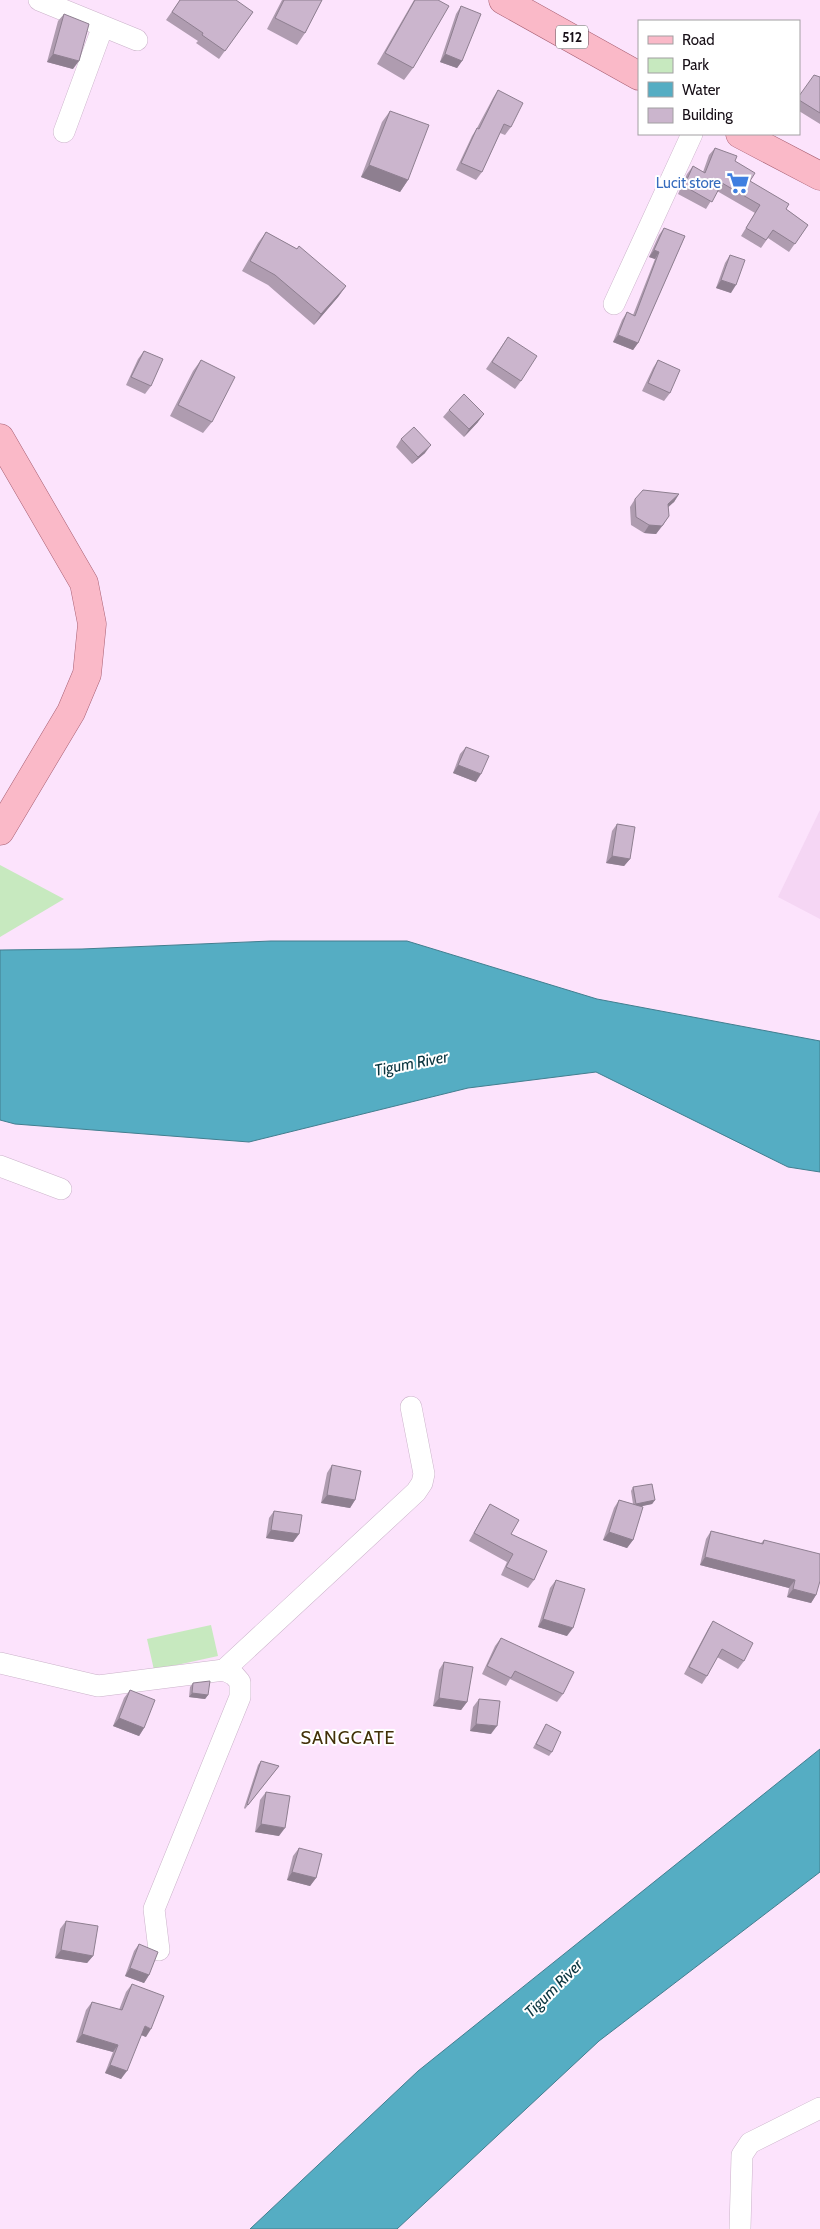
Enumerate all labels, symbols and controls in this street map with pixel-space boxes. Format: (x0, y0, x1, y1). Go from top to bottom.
legend (638, 20, 800, 135)
road number: 512 (556, 26, 588, 48)
text: Road (682, 31, 715, 49)
text: Park (682, 56, 709, 74)
text: Water (682, 81, 720, 99)
text: Building (682, 106, 733, 124)
supermarket icon: Lucit store (725, 170, 751, 196)
place label: Lucit store (656, 174, 721, 192)
water label: Tigum River (373, 1047, 451, 1080)
district label: SANGCATE (300, 1727, 396, 1749)
water label: Tigum River (520, 1955, 587, 2021)

